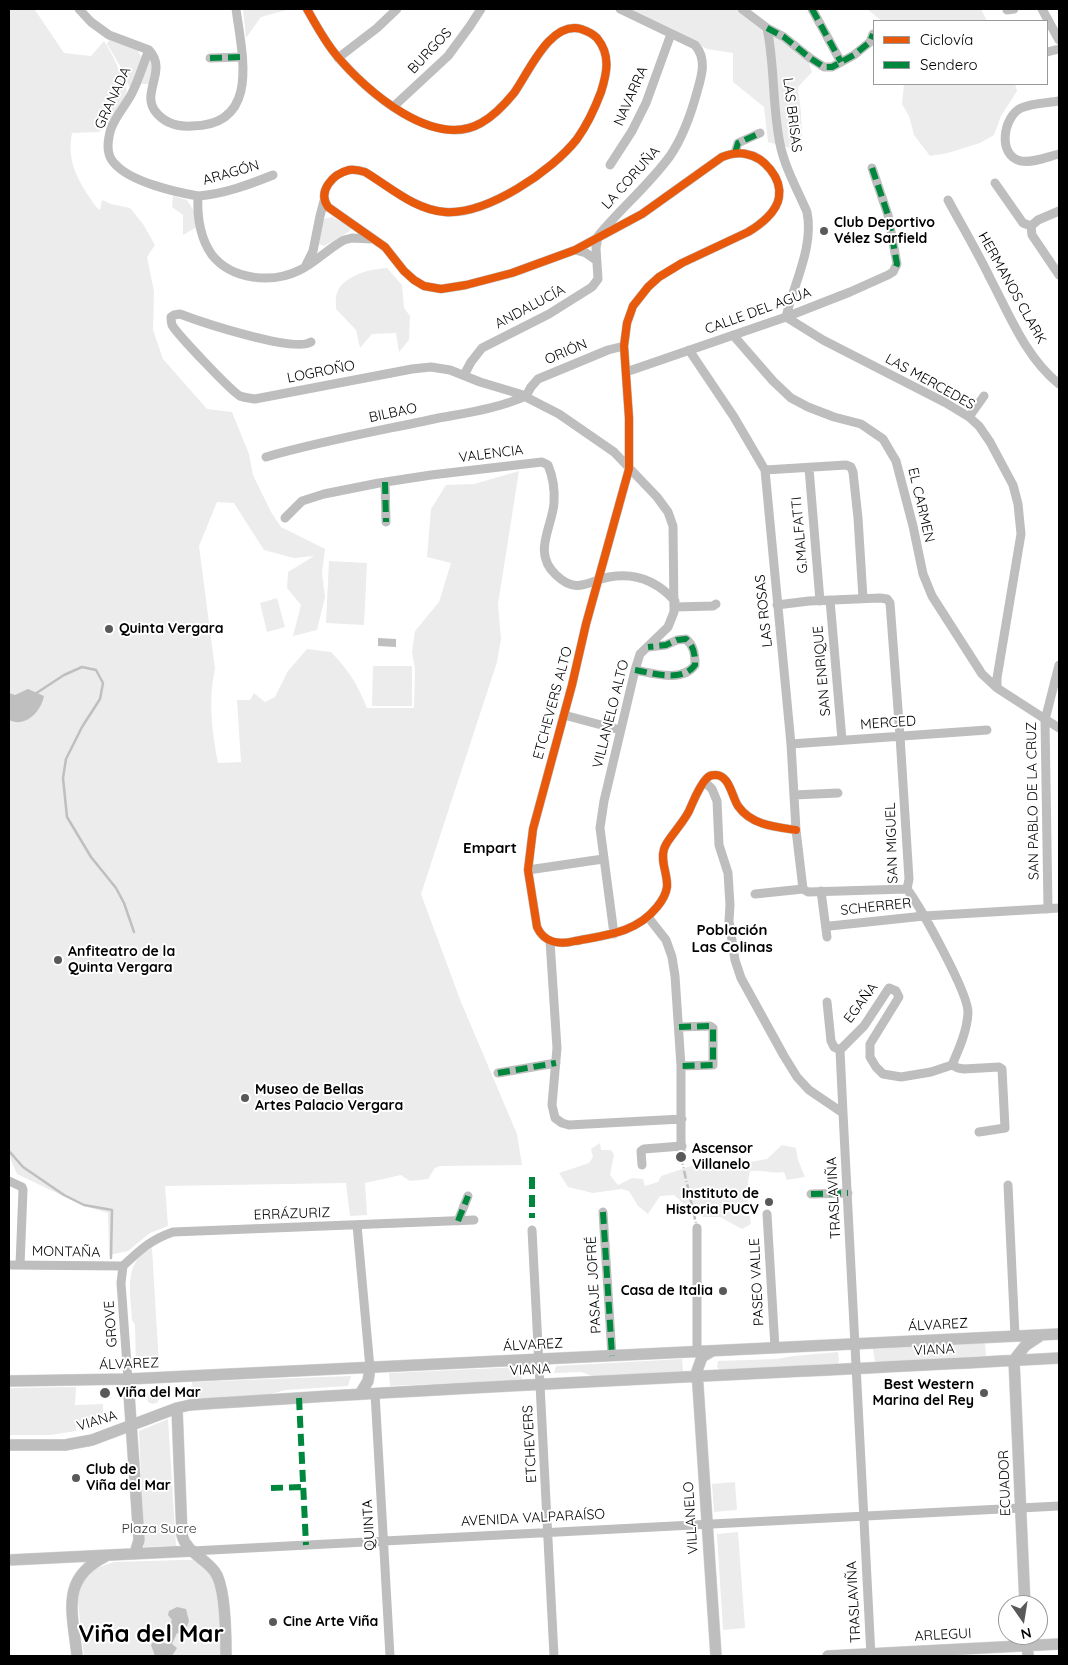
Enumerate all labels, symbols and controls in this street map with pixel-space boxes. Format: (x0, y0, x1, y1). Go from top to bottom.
legend (873, 20, 1048, 85)
street label: BURGOS (405, 25, 455, 77)
text: Ciclovía (920, 30, 973, 49)
text: Sendero (920, 55, 978, 74)
street label: NAVARRA (610, 63, 652, 129)
street label: GRANADA (91, 64, 135, 132)
street label: LAS BRISAS (779, 77, 805, 153)
street label: LA CORUÑA (598, 143, 664, 213)
street label: ARAGÓN (201, 157, 261, 189)
place label: Club Deportivo Vélez Sarfield (834, 215, 935, 248)
marker: Club Deportivo Vélez Sarfield (818, 225, 830, 237)
street label: HERMANOS CLARK (974, 229, 1050, 347)
street label: ANDALUCÍA (492, 281, 568, 333)
street label: CALLE DEL AGUA (703, 284, 813, 338)
street label: ORIÓN (542, 336, 590, 368)
street label: LAS MERCEDES (882, 350, 978, 414)
street label: LOGROÑO (286, 357, 356, 387)
street label: BILBAO (367, 400, 419, 426)
street label: VALENCIA (458, 442, 524, 466)
street label: EL CARMEN (904, 466, 938, 544)
street label: G.MALFATTI (788, 496, 812, 574)
street label: LAS ROSAS (752, 574, 776, 648)
place label: Quinta Vergara (119, 621, 224, 637)
marker: Quinta Vergara (103, 623, 115, 635)
street label: SAN ENRIQUE (810, 625, 834, 717)
street label: ETCHEVERS ALTO (530, 645, 576, 761)
street label: VILLANELO ALTO (589, 658, 633, 770)
street label: MERCED (860, 713, 916, 733)
street label: SAN PABLO DE LA CRUZ (1023, 722, 1043, 880)
street label: SAN MIGUEL (882, 802, 902, 884)
district label: Empart (463, 839, 517, 857)
street label: SCHERRER (840, 895, 912, 919)
district label: Población Las Colinas (691, 921, 773, 956)
place label: Anfiteatro de la Quinta Vergara (68, 944, 175, 976)
marker: Anfiteatro de la Quinta Vergara (52, 954, 64, 966)
street label: EGAÑA (840, 980, 882, 1026)
place label: Museo de Bellas Artes Palacio Vergara (255, 1082, 403, 1114)
marker: Museo de Bellas Artes Palacio Vergara (239, 1092, 251, 1104)
place label: Ascensor Villanelo (692, 1141, 753, 1174)
marker: Ascensor Villanelo (674, 1150, 688, 1164)
street label: TRASLAVIÑA (823, 1157, 845, 1239)
place label: Instituto de Historia PUCV (666, 1186, 759, 1218)
marker: Instituto de Historia PUCV (763, 1196, 775, 1208)
street label: ERRÁZURIZ (253, 1204, 331, 1224)
street label: PASAJE JOFRÉ (583, 1236, 605, 1334)
street label: PASEO VALLE (746, 1238, 768, 1326)
street label: MONTAÑA (32, 1243, 100, 1261)
place label: Casa de Italia (621, 1283, 713, 1299)
marker: Casa de Italia (717, 1285, 729, 1297)
street label: GROVE (101, 1300, 121, 1348)
street label: ÁLVAREZ (908, 1315, 968, 1335)
street label: ÁLVAREZ (503, 1335, 563, 1355)
street label: VIANA (913, 1341, 955, 1359)
street label: ÁLVAREZ (99, 1355, 159, 1373)
street label: VIANA (509, 1361, 551, 1379)
place label: Best Western Marina del Rey (873, 1377, 974, 1410)
place label: Viña del Mar (116, 1385, 201, 1401)
marker: Viña del Mar (98, 1386, 112, 1400)
marker: Best Western Marina del Rey (978, 1387, 990, 1399)
street label: ETCHEVERS (520, 1405, 540, 1483)
street label: VIANA (75, 1407, 119, 1435)
street label: ECUADOR (995, 1450, 1015, 1516)
place label: Club de Viña del Mar (86, 1462, 171, 1494)
marker: Club de Viña del Mar (70, 1472, 82, 1484)
street label: VILLANELO (680, 1481, 702, 1555)
street label: QUINTA (359, 1499, 379, 1551)
street label: AVENIDA VALPARAÍSO (461, 1506, 605, 1530)
park label: Plaza Sucre (121, 1521, 197, 1537)
street label: TRASLAVIÑA (843, 1561, 865, 1643)
north arrow (998, 1595, 1048, 1645)
place label: Cine Arte Viña (283, 1614, 378, 1630)
marker: Cine Arte Viña (267, 1616, 279, 1628)
district label: Viña del Mar (78, 1621, 224, 1649)
text: N (1019, 1624, 1033, 1644)
street label: ARLEGUI (914, 1625, 972, 1645)

